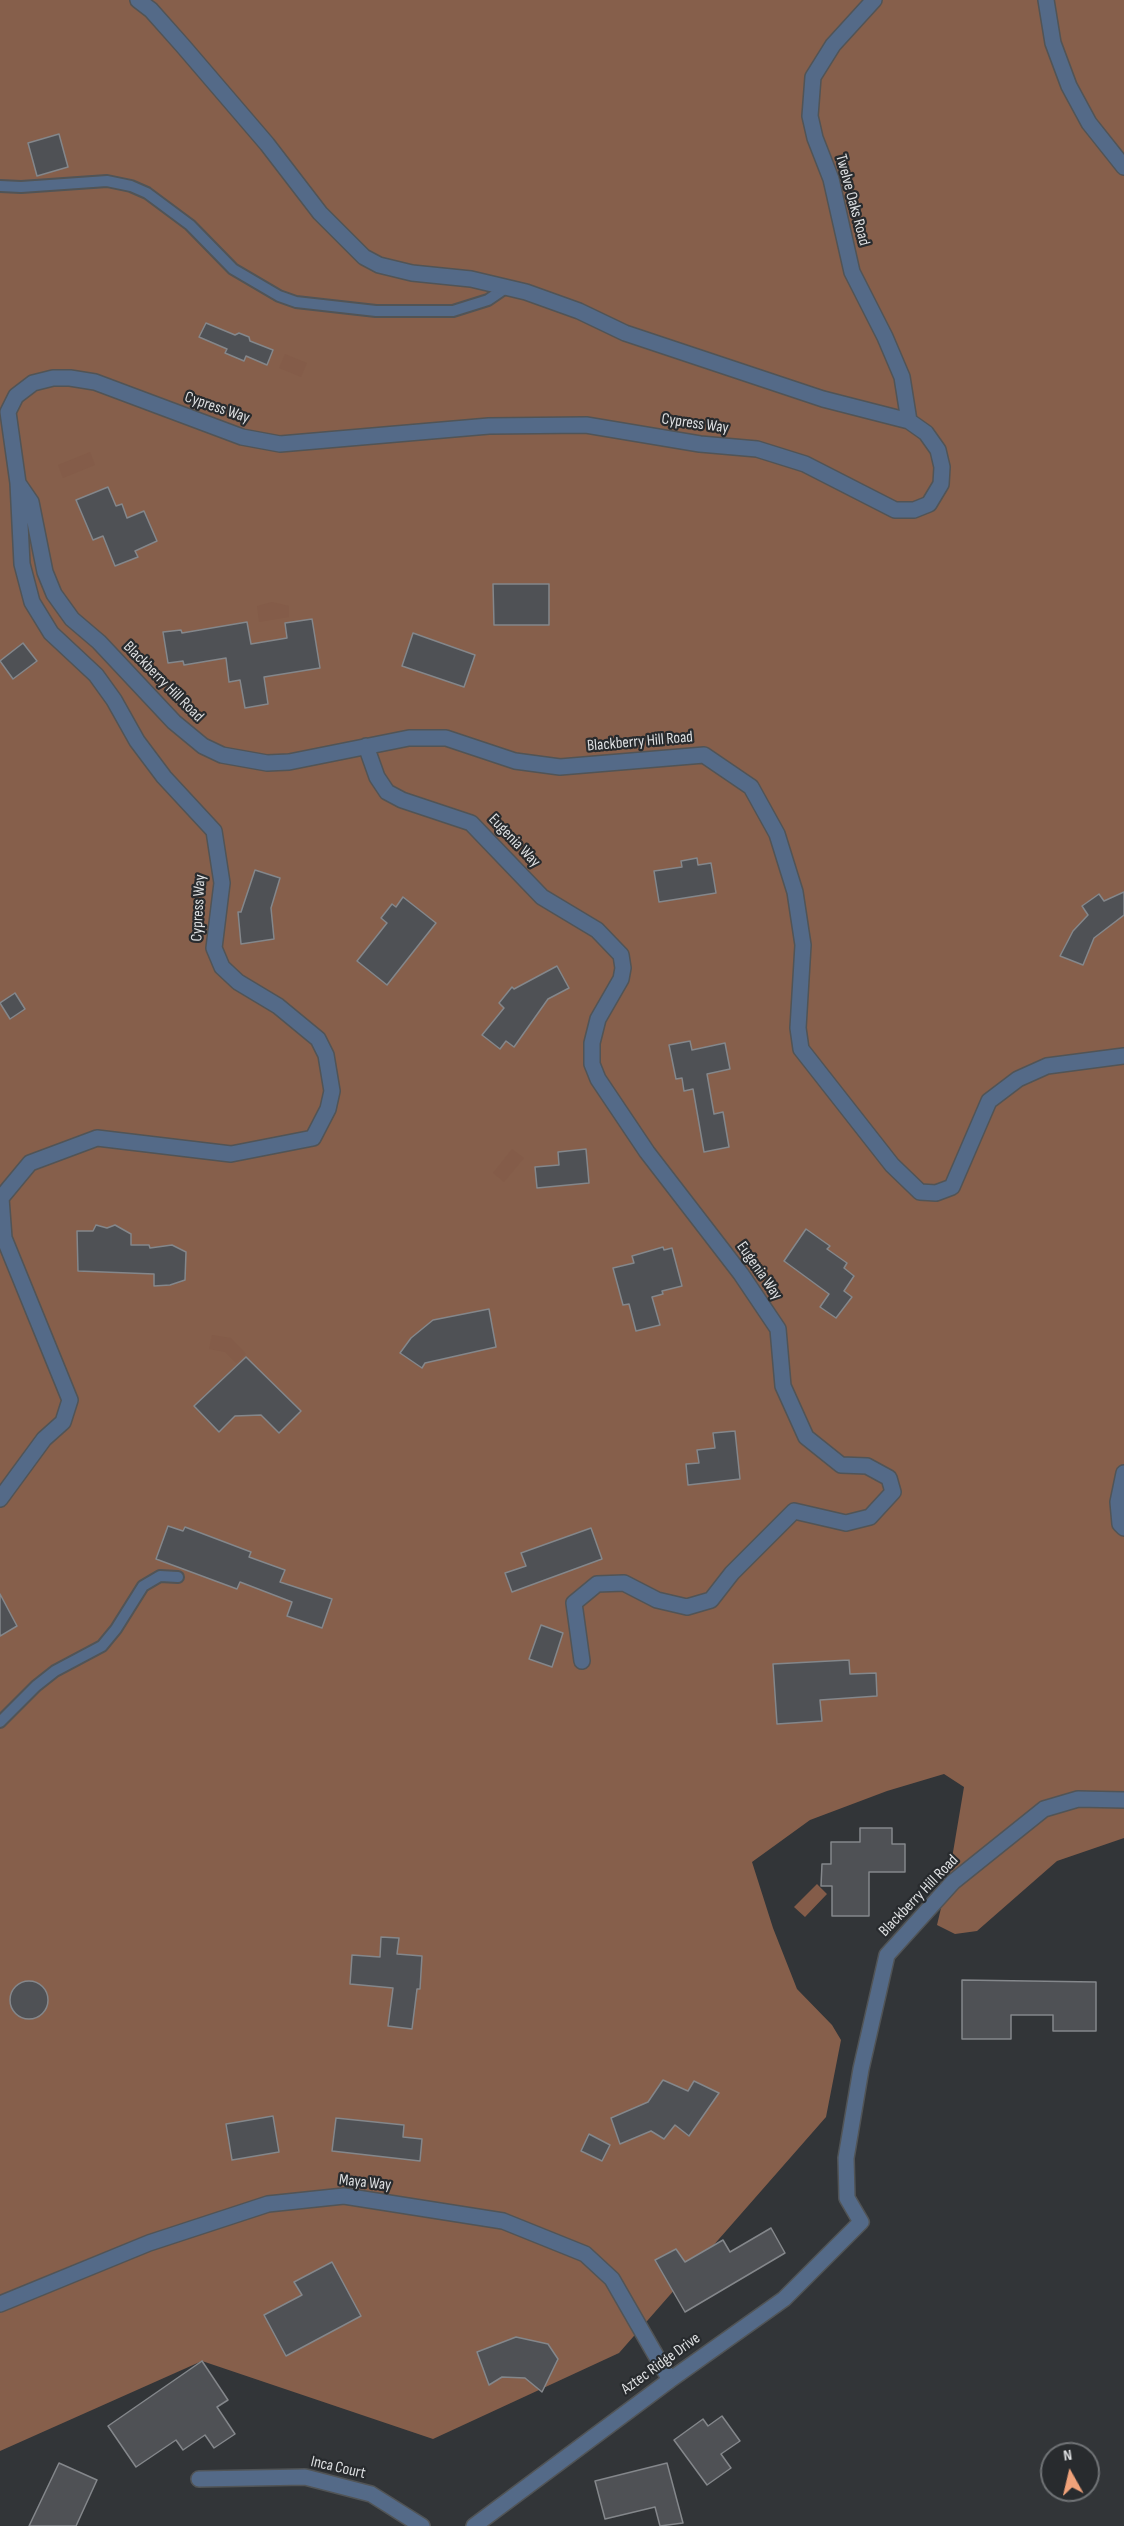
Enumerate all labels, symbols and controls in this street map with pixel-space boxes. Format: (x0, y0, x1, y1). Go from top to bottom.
street label: Twelve Oaks Road (831, 152, 873, 248)
street label: Cypress Way (182, 388, 252, 428)
street label: Cypress Way (660, 410, 730, 438)
street label: Blackberry Hill Road (119, 638, 207, 726)
street label: Blackberry Hill Road (586, 728, 694, 756)
street label: Eugenia Way (484, 810, 544, 872)
street label: Cypress Way (188, 874, 210, 942)
street label: Eugenia Way (732, 1238, 786, 1304)
street label: Blackberry Hill Road (875, 1851, 963, 1941)
street label: Maya Way (338, 2171, 392, 2195)
street label: Aztec Ridge Drive (618, 2329, 704, 2399)
north arrow (1040, 2442, 1100, 2502)
text: N (1062, 2446, 1073, 2466)
street label: Inca Court (309, 2452, 367, 2484)

